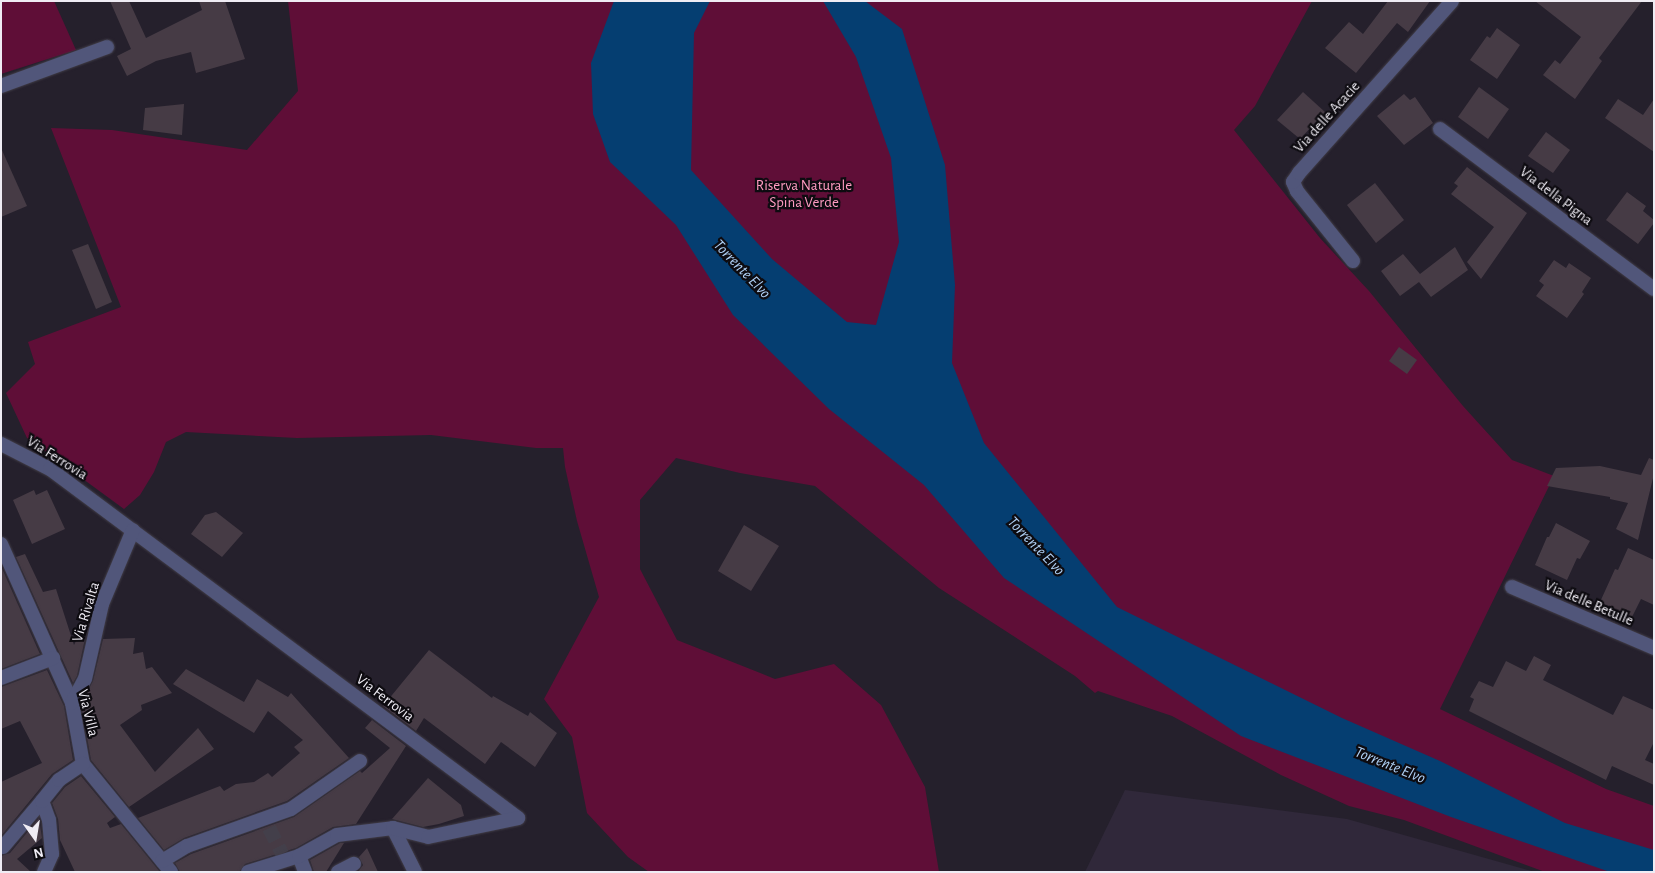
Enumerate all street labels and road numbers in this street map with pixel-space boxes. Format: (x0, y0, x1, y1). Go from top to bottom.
street label: Via delle Acacie (1290, 77, 1364, 157)
street label: Via della Pigna (1516, 163, 1596, 229)
street label: Via Ferrovia (23, 432, 91, 484)
street label: Via delle Betulle (1542, 576, 1636, 630)
street label: Via Rivalta (68, 580, 104, 644)
street label: Via Ferrovia (352, 670, 418, 726)
street label: Via Villa (73, 688, 103, 738)

